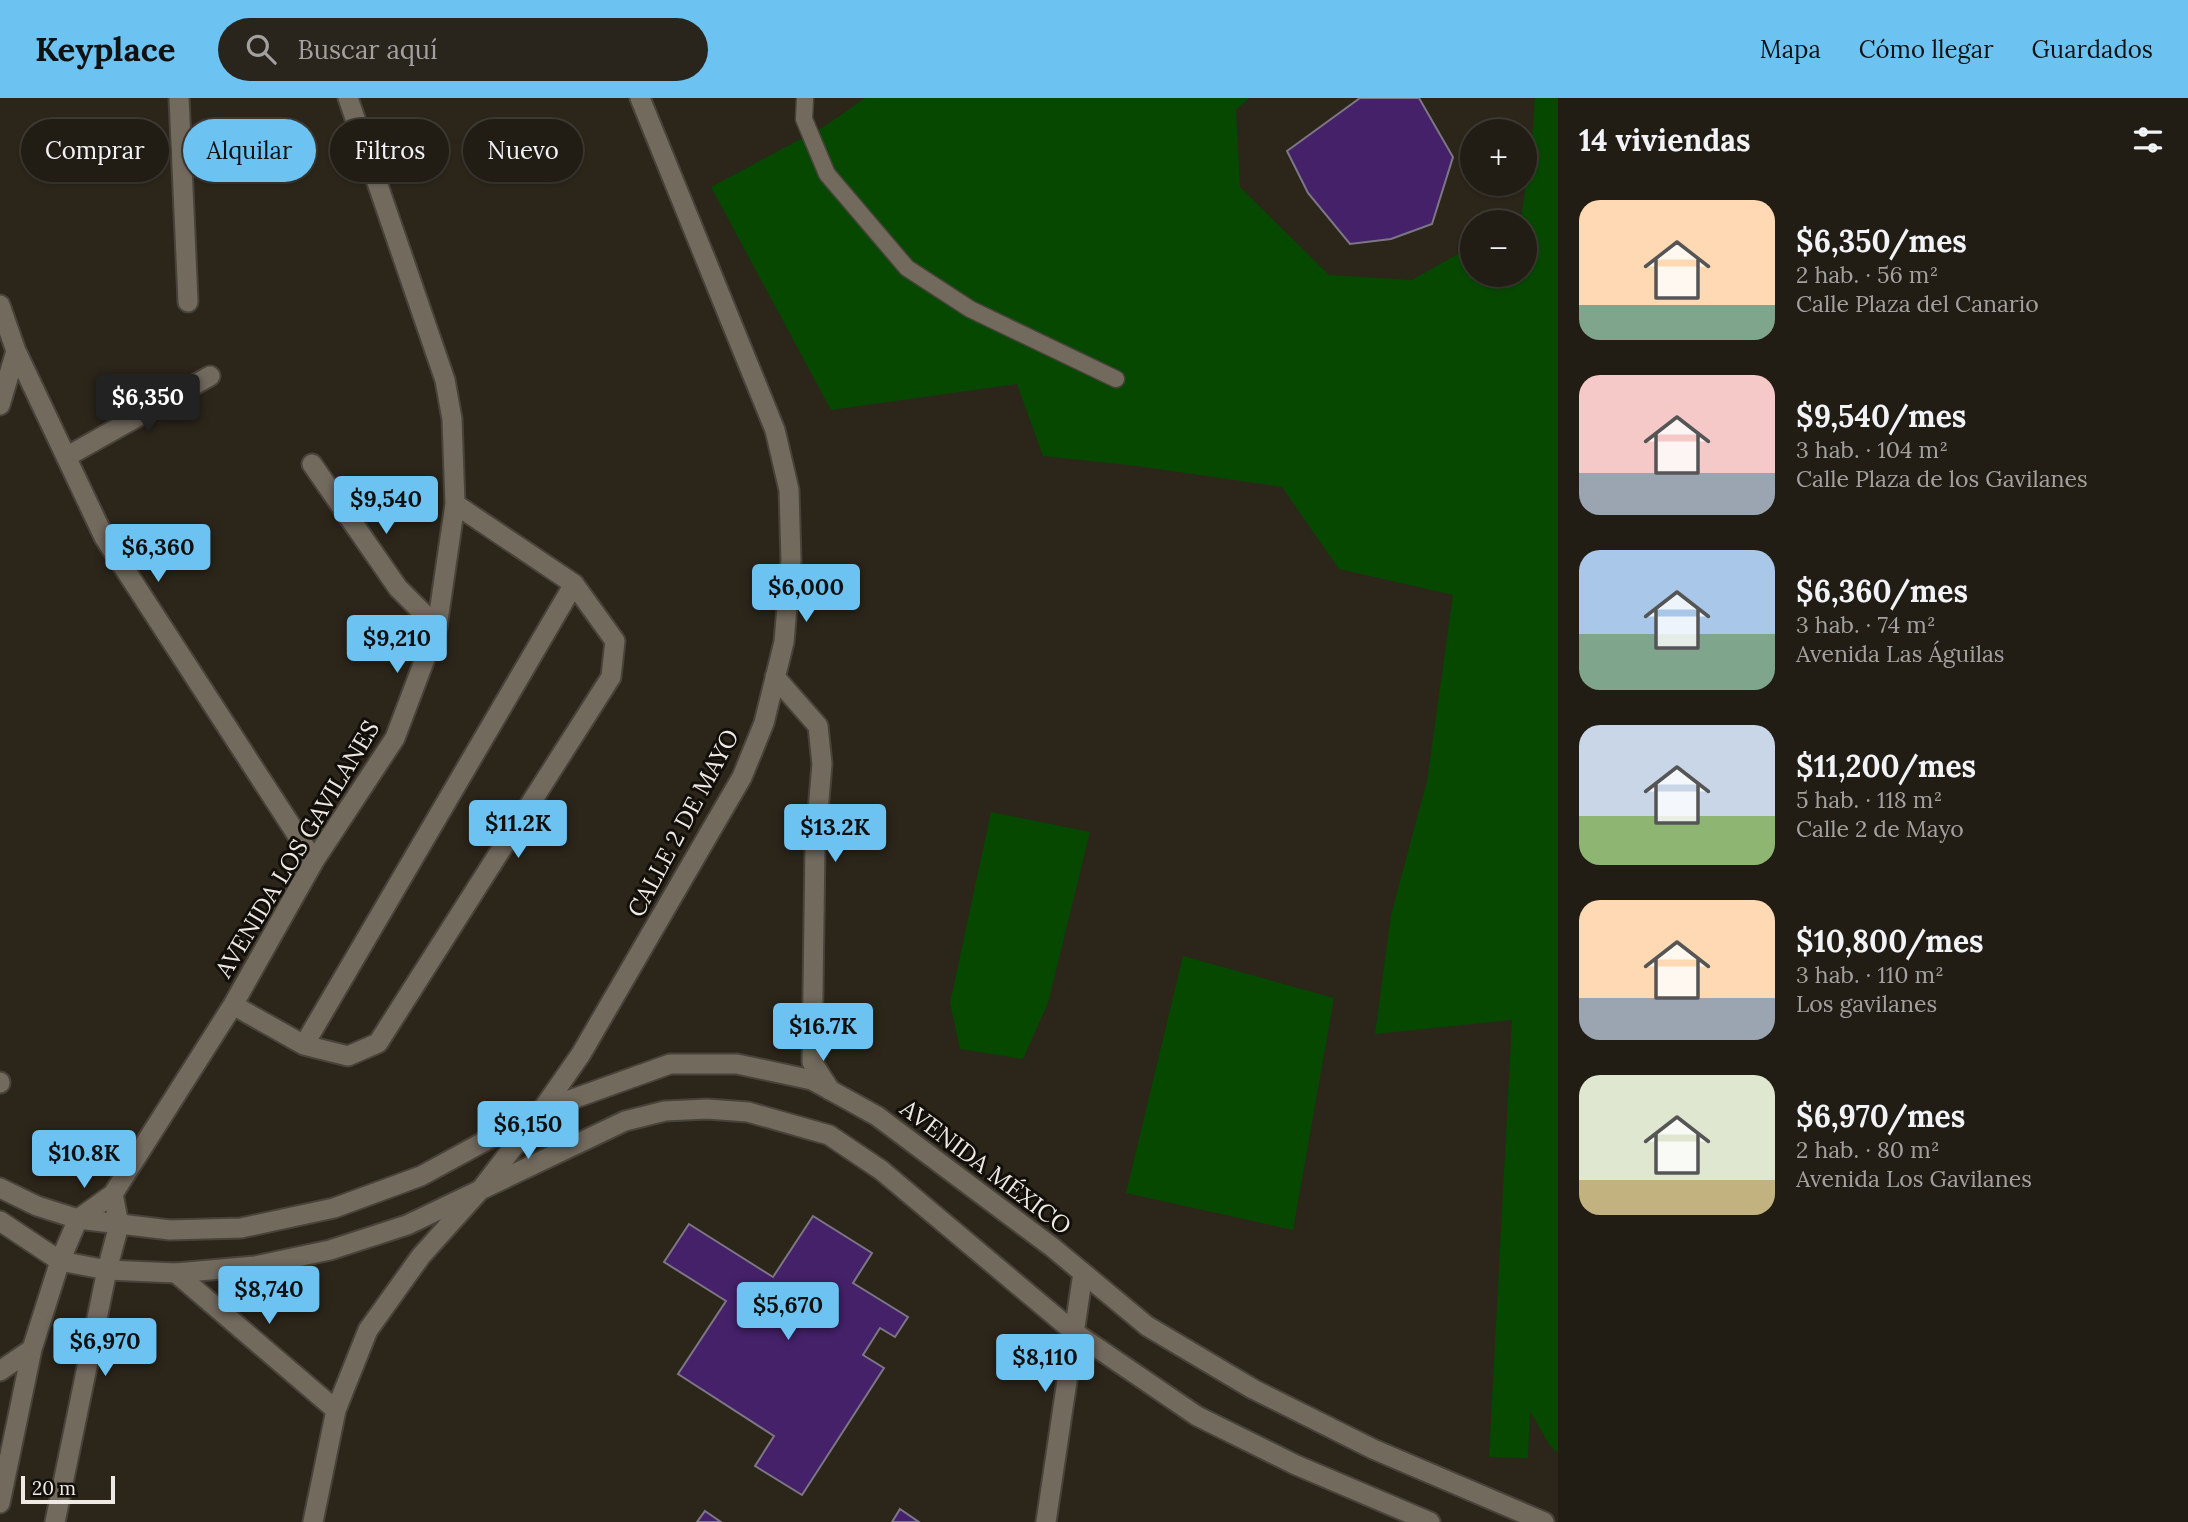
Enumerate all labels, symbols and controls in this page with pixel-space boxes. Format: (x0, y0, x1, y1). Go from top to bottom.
search box (218, 18, 708, 81)
text: Keyplace (35, 28, 176, 70)
icon: search (242, 30, 280, 68)
text: Buscar aquí (298, 33, 437, 66)
text: Mapa (1760, 34, 1821, 65)
text: Cómo llegar (1859, 34, 1994, 65)
text: Guardados (2032, 34, 2153, 65)
chip: Comprar (21, 119, 169, 182)
chip: Alquilar (183, 119, 316, 182)
chip: Filtros (330, 119, 449, 182)
chip: Nuevo (463, 119, 583, 182)
map controls (1460, 119, 1537, 287)
button: + (1460, 119, 1537, 196)
text: 14 viviendas (1579, 121, 1751, 159)
icon: filters (2129, 121, 2167, 159)
button: − (1460, 210, 1537, 287)
text: $6,350/mes (1796, 222, 1967, 260)
icon: home (1635, 228, 1719, 312)
text: 2 hab. · 56 m² (1796, 260, 1938, 289)
text: Calle Plaza del Canario (1796, 289, 2039, 318)
pin: $6,350 (91, 374, 205, 434)
text: $6,350 (112, 382, 184, 411)
text: $9,540/mes (1796, 397, 1966, 435)
icon: home (1635, 403, 1719, 487)
text: 3 hab. · 104 m² (1796, 435, 1948, 464)
text: Calle Plaza de los Gavilanes (1796, 464, 2088, 493)
pin: $9,540 (329, 476, 443, 536)
text: $9,540 (350, 484, 422, 513)
pin: $6,360 (101, 524, 215, 584)
text: $6,360 (121, 532, 195, 561)
pin: $6,000 (749, 564, 863, 624)
text: $6,000 (768, 572, 844, 601)
text: $6,360/mes (1796, 572, 1968, 610)
icon: home (1635, 578, 1719, 662)
text: 3 hab. · 74 m² (1796, 610, 1936, 639)
pin: $9,210 (340, 616, 454, 675)
text: $9,210 (363, 623, 431, 652)
text: Avenida Las Águilas (1796, 639, 2004, 668)
street label: AVENIDA LOS GAVILANES (207, 715, 386, 984)
street label: CALLE 2 DE MAYO (620, 724, 746, 922)
text: $11,200/mes (1796, 747, 1976, 785)
icon: home (1635, 753, 1719, 837)
text: 5 hab. · 118 m² (1796, 785, 1942, 814)
pin: $11.2K (461, 800, 575, 860)
pin: $13.2K (778, 804, 892, 864)
text: $11.2K (485, 808, 551, 837)
text: $13.2K (800, 812, 870, 841)
text: Calle 2 de Mayo (1796, 814, 1964, 843)
text: $10,800/mes (1796, 922, 1984, 960)
icon: home (1635, 928, 1719, 1012)
text: 3 hab. · 110 m² (1796, 960, 1944, 989)
text: Los gavilanes (1796, 989, 1937, 1018)
pin: $16.7K (766, 1004, 880, 1063)
text: $16.7K (789, 1011, 857, 1040)
street label: AVENIDA MÉXICO (894, 1092, 1078, 1241)
text: $6,970/mes (1796, 1097, 1965, 1135)
pin: $6,150 (471, 1102, 585, 1161)
icon: home (1635, 1103, 1719, 1187)
text: $6,150 (494, 1109, 562, 1138)
pin: $10.8K (27, 1130, 141, 1190)
text: 2 hab. · 80 m² (1796, 1135, 1940, 1164)
text: $10.8K (48, 1138, 120, 1167)
text: Avenida Los Gavilanes (1796, 1164, 2032, 1193)
pin: $8,740 (212, 1266, 326, 1326)
text: $8,740 (234, 1274, 304, 1303)
pin: $5,670 (731, 1282, 845, 1342)
text: $5,670 (753, 1290, 823, 1319)
pin: $6,970 (48, 1318, 162, 1378)
text: $6,970 (69, 1326, 141, 1355)
pin: $8,110 (988, 1334, 1102, 1394)
text: $8,110 (1012, 1342, 1078, 1371)
scale bar (21, 1473, 116, 1505)
text: 20 m (32, 1476, 76, 1500)

